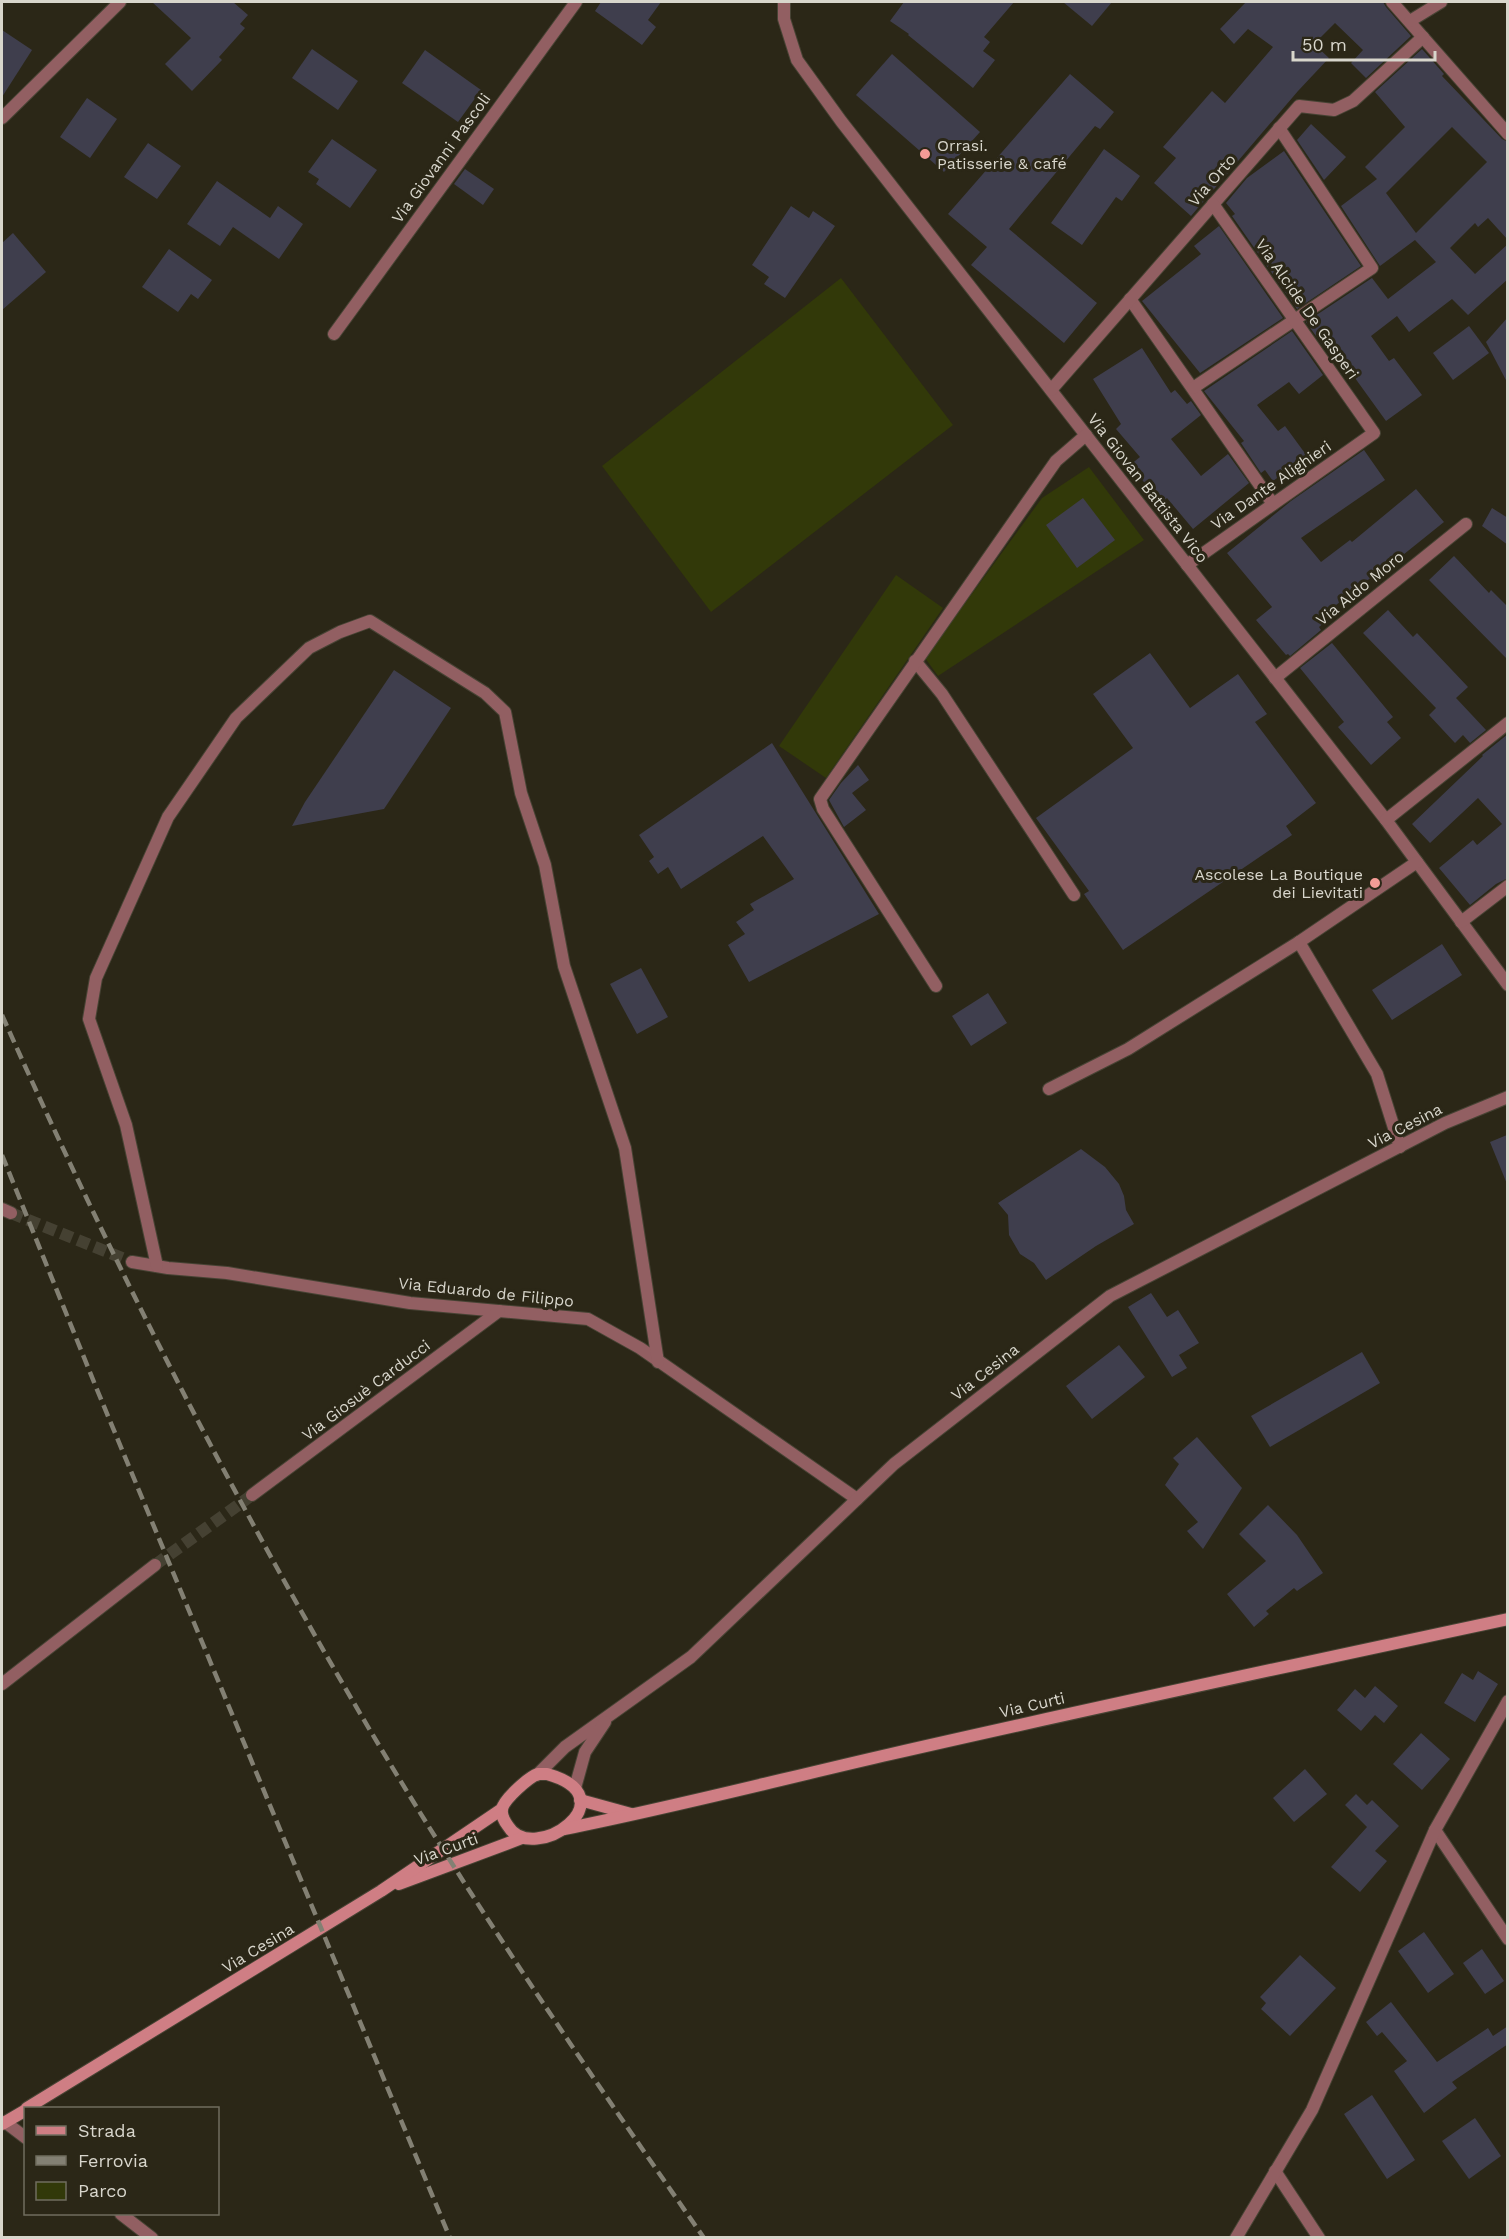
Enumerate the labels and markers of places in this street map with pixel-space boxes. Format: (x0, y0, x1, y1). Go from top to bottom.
place label: Orrasi. Patisserie & café (937, 136, 1067, 173)
marker: Orrasi. Patisserie & café (918, 147, 932, 161)
place label: Ascolese La Boutique dei Lievitati (1195, 865, 1363, 902)
marker: Ascolese La Boutique dei Lievitati (1368, 876, 1382, 890)

